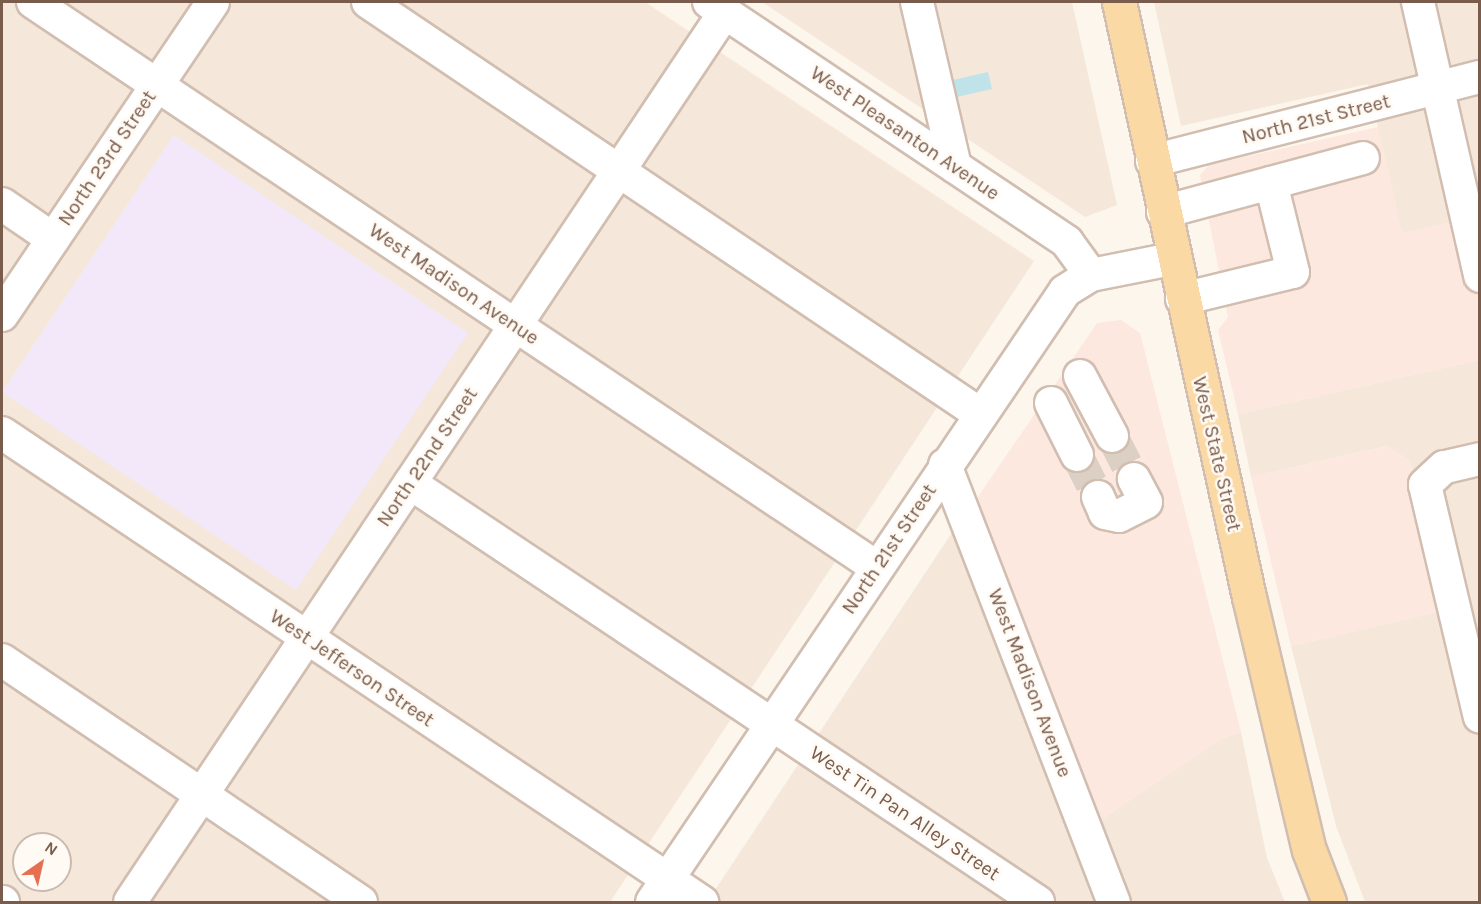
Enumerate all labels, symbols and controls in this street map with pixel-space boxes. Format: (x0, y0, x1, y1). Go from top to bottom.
street label: West Pleasanton Avenue (806, 61, 1004, 205)
street label: North 23rd Street (53, 86, 161, 230)
street label: North 21st Street (1239, 89, 1393, 149)
street label: West Madison Avenue (364, 218, 544, 350)
street label: West State Street (1187, 374, 1247, 534)
street label: North 22nd Street (371, 383, 483, 531)
street label: North 21st Street (837, 479, 941, 619)
street label: West Madison Avenue (983, 585, 1077, 781)
street label: West Jefferson Street (265, 604, 439, 732)
street label: West Tin Pan Alley Street (805, 740, 1005, 886)
north arrow (12, 832, 72, 892)
text: N (41, 837, 61, 859)

